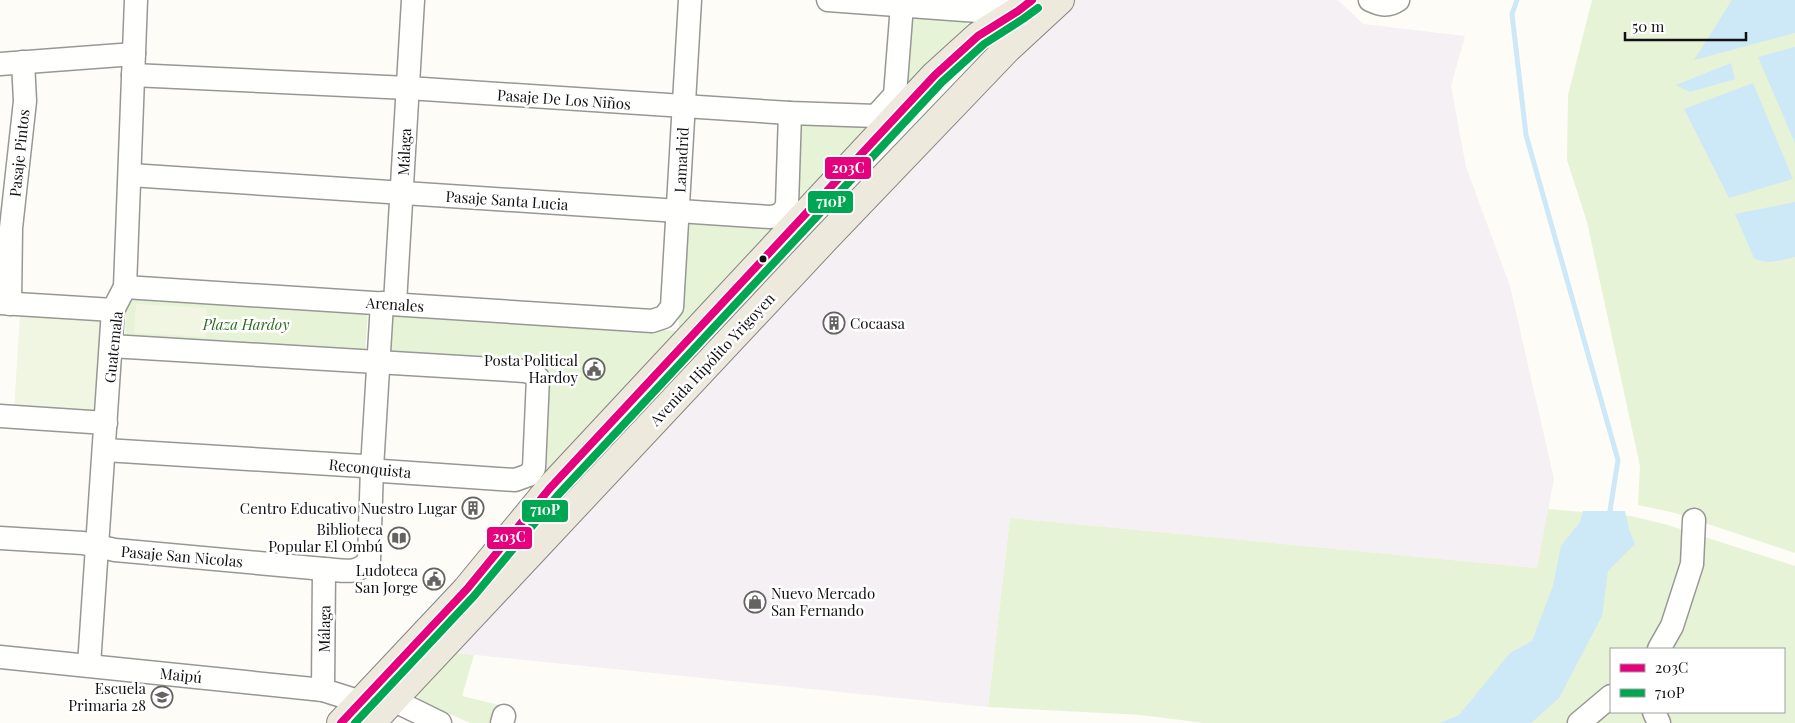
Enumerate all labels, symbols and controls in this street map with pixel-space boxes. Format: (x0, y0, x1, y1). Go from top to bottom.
scale bar (1625, 10, 1746, 42)
text: 50 m (1632, 16, 1665, 36)
street label: Pasaje De Los Niños (496, 84, 632, 114)
street label: Pasaje Pintos (4, 108, 34, 198)
street label: Lamadrid (669, 126, 693, 193)
street label: Málaga (393, 127, 415, 176)
line badge: 203C (824, 156, 872, 180)
text: 203C (831, 158, 865, 177)
street label: Pasaje Santa Lucia (445, 186, 570, 214)
line badge: 710P (807, 190, 854, 214)
text: 710P (816, 192, 846, 211)
unlabelled marker (758, 254, 768, 264)
street label: Avenida Hipólito Yrigoyen (644, 288, 779, 430)
street label: Arenales (364, 292, 425, 316)
street label: Guatemala (99, 310, 127, 384)
building icon: Cocaasa (822, 311, 846, 335)
place label: Cocaasa (850, 313, 905, 333)
park label: Plaza Hardoy (202, 314, 289, 334)
place label: Posta Political Hardoy (484, 350, 578, 387)
public building icon: Posta Political Hardoy (582, 357, 606, 381)
street label: Reconquista (328, 454, 413, 482)
building icon: Centro Educativo Nuestro Lugar (461, 496, 485, 520)
place label: Centro Educativo Nuestro Lugar (240, 498, 457, 518)
line badge: 710P (521, 499, 569, 523)
text: 710P (530, 500, 560, 519)
place label: Biblioteca Popular El Ombú (268, 519, 384, 556)
library icon: Biblioteca Popular El Ombú (387, 526, 411, 550)
line badge: 203C (486, 526, 533, 550)
text: 203C (492, 527, 526, 546)
street label: Pasaje San Nicolas (120, 541, 244, 571)
place label: Ludoteca San Jorge (355, 560, 419, 597)
public building icon: Ludoteca San Jorge (422, 567, 446, 591)
place label: Nuevo Mercado San Fernando (771, 583, 875, 620)
shop icon: Nuevo Mercado San Fernando (743, 590, 767, 614)
street label: Málaga (314, 605, 334, 653)
legend (1610, 648, 1785, 713)
text: 203C (1655, 657, 1688, 677)
street label: Maipú (159, 663, 203, 687)
place label: Escuela Primaria 28 (68, 678, 147, 715)
text: 710P (1655, 682, 1685, 702)
school or university icon: Escuela Primaria 28 (150, 685, 174, 709)

